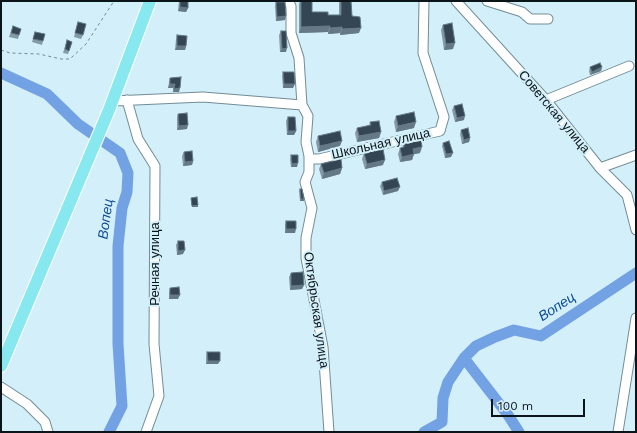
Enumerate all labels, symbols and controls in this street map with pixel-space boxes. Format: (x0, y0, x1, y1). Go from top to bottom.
street label: Советская улица (515, 68, 593, 156)
street label: Школьная улица (330, 125, 432, 163)
water label: Вопец (95, 198, 117, 240)
street label: Речная улица (147, 222, 163, 306)
street label: Октябрьская улица (300, 251, 332, 369)
water label: Вопец (535, 289, 579, 325)
scale bar (493, 391, 587, 417)
text: 100 m (498, 399, 533, 413)

